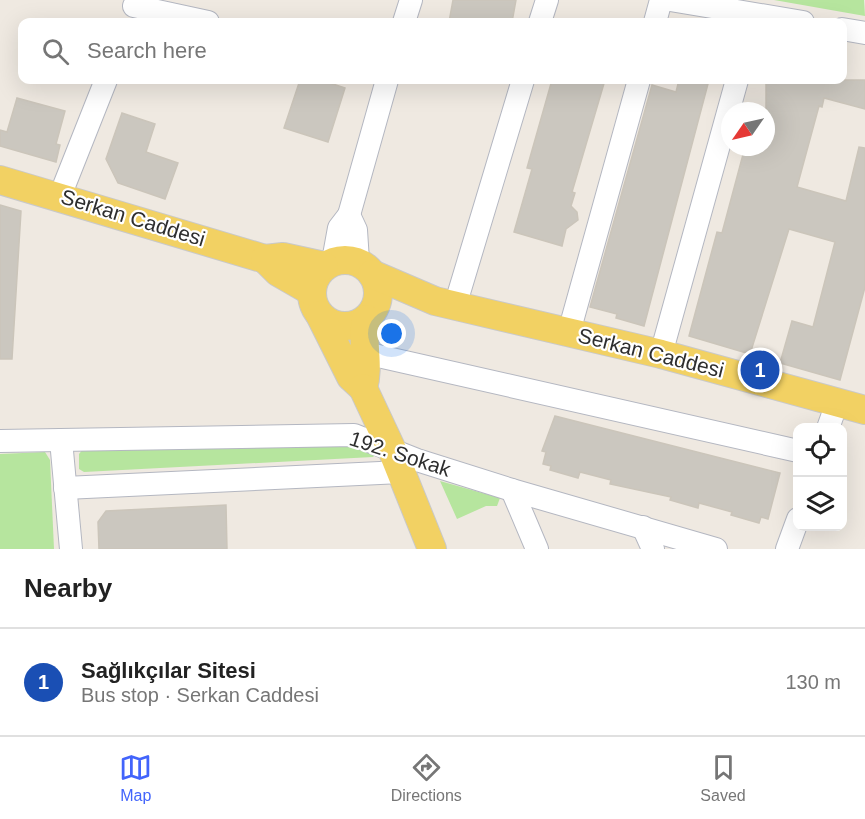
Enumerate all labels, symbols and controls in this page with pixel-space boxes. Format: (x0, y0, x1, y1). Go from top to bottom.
search box (18, 18, 847, 84)
icon: search (39, 35, 72, 68)
text: Search here (87, 38, 207, 63)
north arrow (721, 102, 775, 156)
street label: Serkan Caddesi (58, 185, 208, 250)
your location (377, 319, 406, 348)
street label: Serkan Caddesi (576, 323, 726, 382)
pin: 1 (740, 348, 780, 392)
map controls (793, 423, 847, 531)
button: locate (793, 423, 847, 477)
street label: 192. Sokak (347, 426, 454, 481)
button: layers (793, 477, 847, 531)
text: Nearby (24, 573, 112, 603)
text: Sağlıkçılar Sitesi (81, 658, 256, 683)
text: 1 (38, 671, 49, 693)
text: 130 m (785, 671, 841, 693)
text: Bus stop · Serkan Caddesi (81, 684, 319, 706)
tab: Map (119, 751, 152, 805)
tab: Directions (391, 751, 462, 805)
tab: Saved (700, 751, 746, 805)

